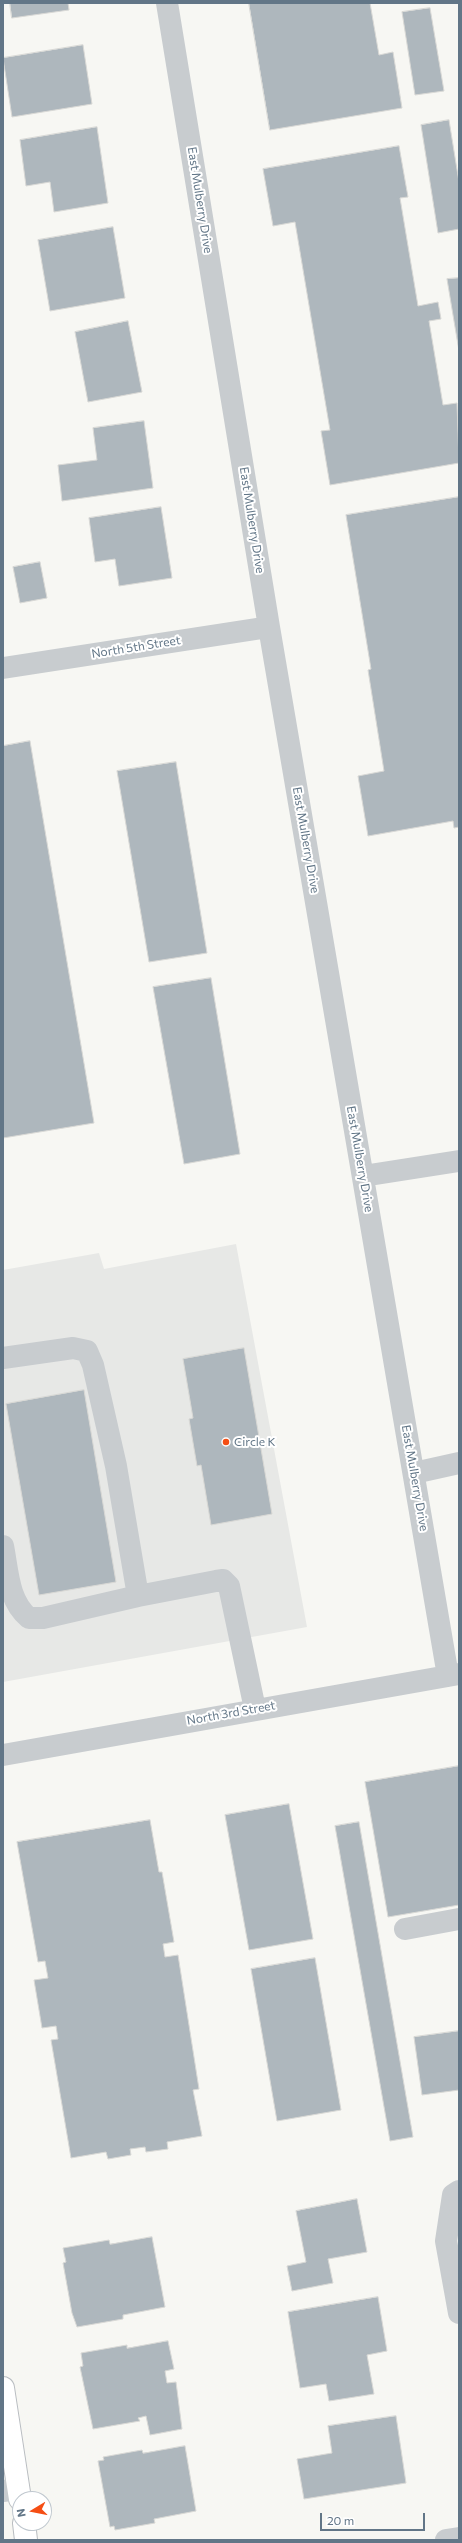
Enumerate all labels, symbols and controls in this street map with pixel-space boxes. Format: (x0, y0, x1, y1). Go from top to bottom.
street label: East Mulberry Drive (184, 146, 216, 254)
street label: East Mulberry Drive (236, 466, 268, 574)
street label: North 5th Street (90, 633, 182, 661)
street label: East Mulberry Drive (290, 786, 322, 894)
street label: East Mulberry Drive (344, 1105, 376, 1213)
street label: East Mulberry Drive (399, 1424, 431, 1532)
place label: Circle K (234, 1435, 276, 1449)
marker: Circle K (221, 1437, 231, 1447)
street label: North 3rd Street (186, 1698, 276, 1728)
north arrow (12, 2491, 52, 2531)
scale bar (322, 2505, 427, 2531)
text: N (14, 2508, 28, 2518)
text: 20 m (327, 2513, 354, 2527)

